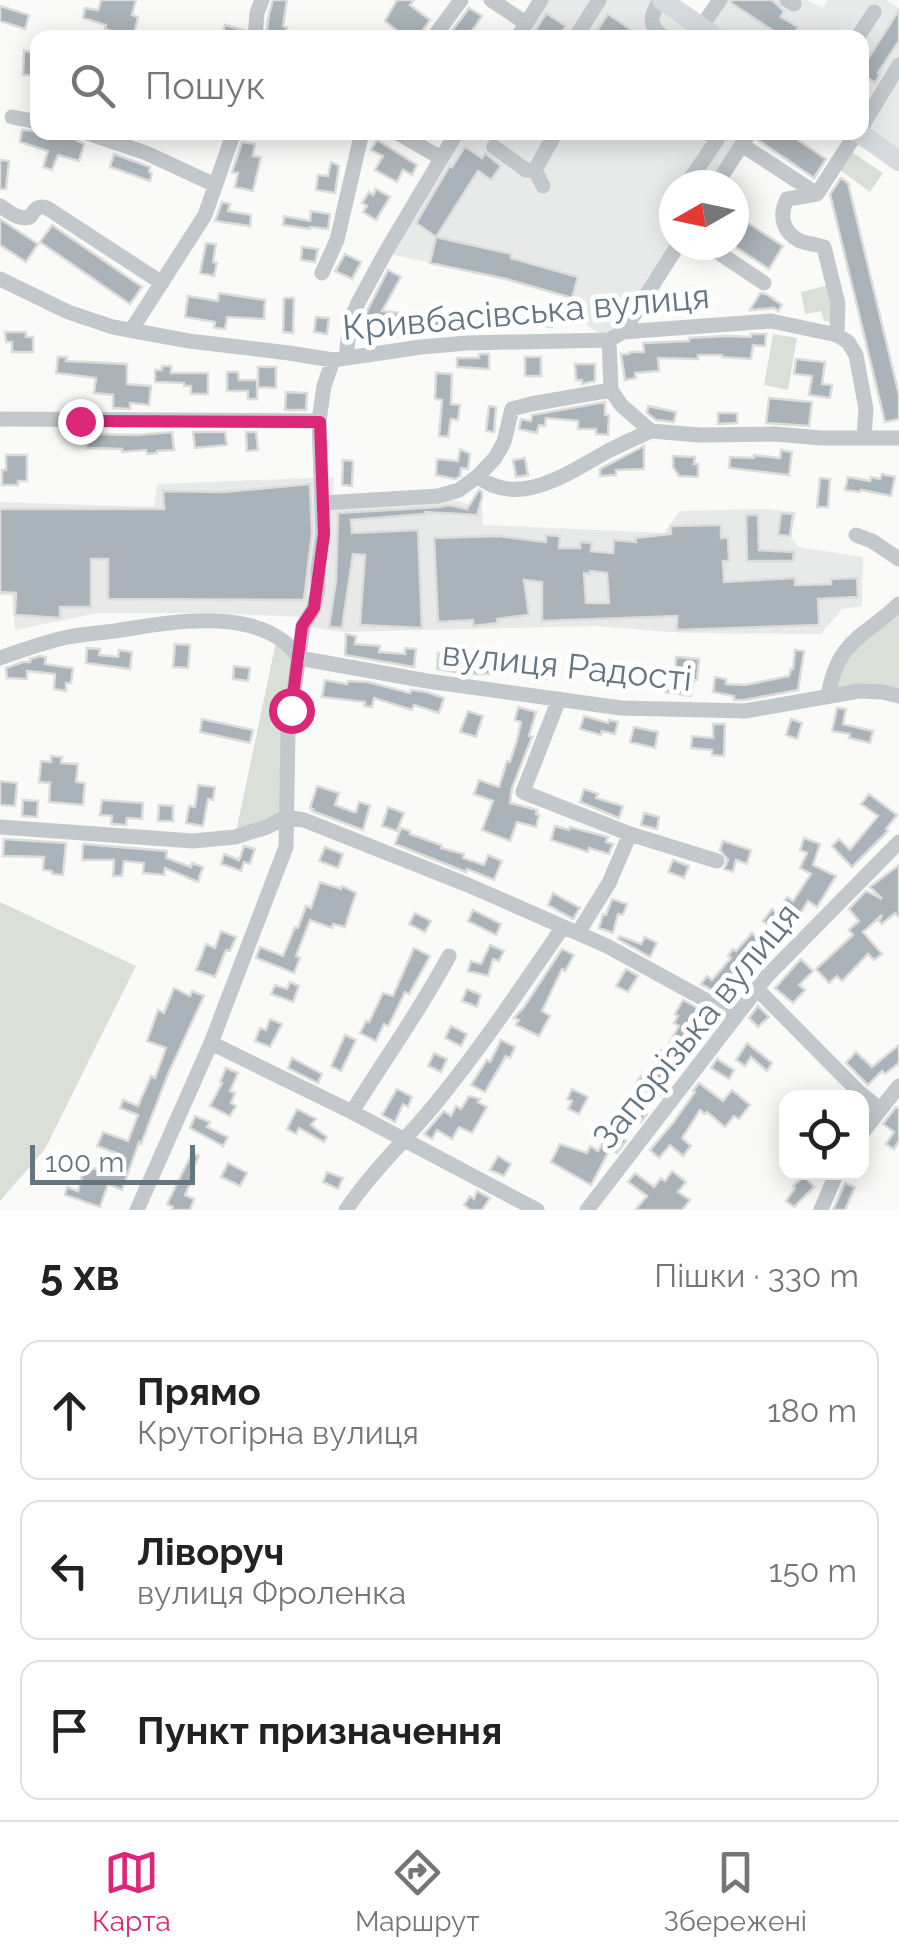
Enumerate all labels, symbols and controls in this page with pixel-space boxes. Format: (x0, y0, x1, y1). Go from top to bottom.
search box (30, 30, 869, 140)
icon: search (65, 58, 120, 113)
text: Пошук (145, 63, 265, 108)
north arrow (659, 170, 749, 260)
street label: Кривбасівська вулиця (341, 275, 711, 348)
route end (58, 399, 104, 445)
street label: вулиця Радості (440, 632, 694, 699)
route start (269, 688, 315, 734)
street label: Запорізька вулиця (584, 895, 807, 1157)
map controls (779, 1090, 869, 1180)
button: locate (779, 1090, 869, 1180)
scale bar (30, 1140, 195, 1184)
text: 100 m (45, 1146, 124, 1179)
text: 5 хв (40, 1251, 119, 1300)
text: Пішки · 330 m (654, 1257, 859, 1294)
text: Прямо (137, 1369, 261, 1414)
icon: ahead (42, 1383, 97, 1438)
text: 180 m (767, 1392, 857, 1429)
text: Крутогірна вулиця (137, 1414, 419, 1451)
text: Ліворуч (137, 1529, 284, 1574)
icon: left (42, 1543, 97, 1598)
text: 150 m (769, 1552, 857, 1589)
text: вулиця Фроленка (137, 1574, 406, 1611)
icon: arrive (42, 1703, 97, 1758)
text: Пункт призначення (137, 1708, 502, 1753)
tab: Карта (92, 1845, 171, 1938)
tab: Маршрут (355, 1845, 480, 1938)
tab: Збережені (664, 1845, 807, 1938)

